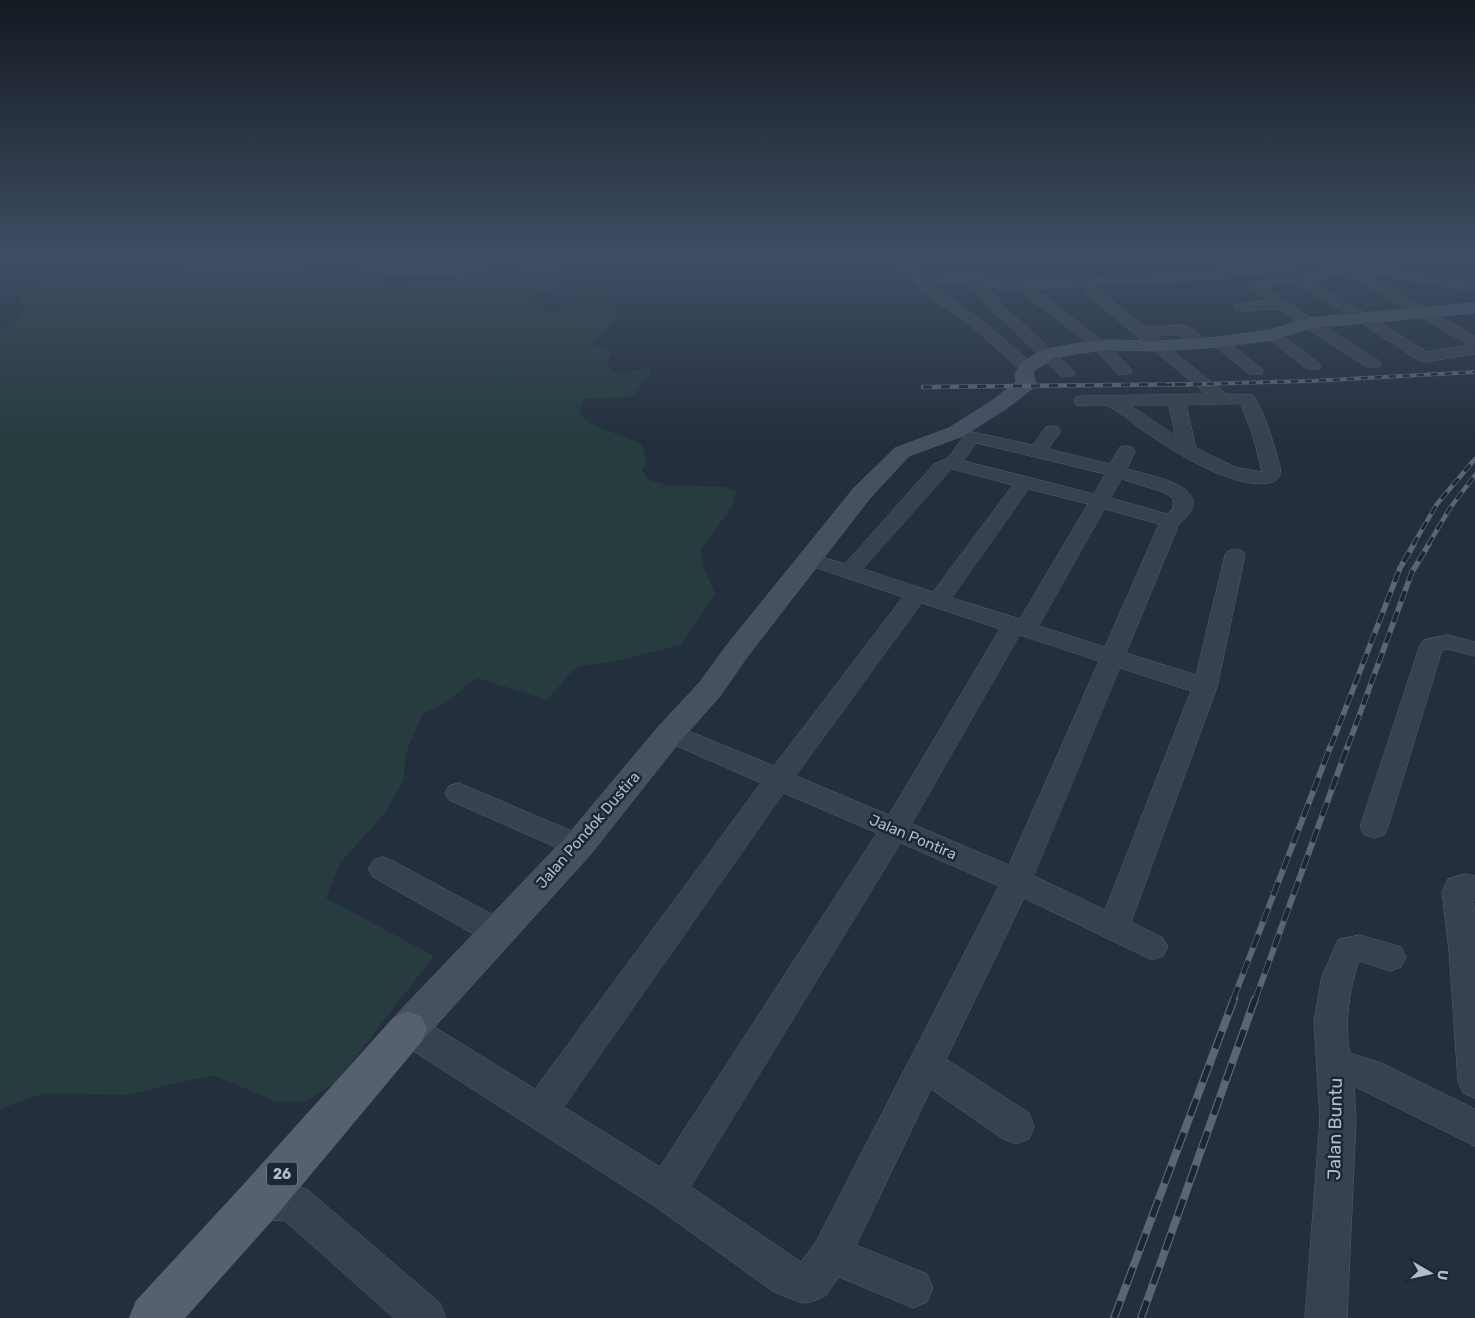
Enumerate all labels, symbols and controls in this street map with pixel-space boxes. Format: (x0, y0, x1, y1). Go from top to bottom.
street label: Jalan Pondok Dustira (532, 768, 644, 892)
street label: Jalan Pontira (867, 811, 959, 863)
street label: Jalan Buntu (1323, 1078, 1347, 1180)
road number: 26 (267, 1162, 297, 1186)
north arrow (1405, 1248, 1455, 1298)
text: U (1433, 1269, 1452, 1281)

